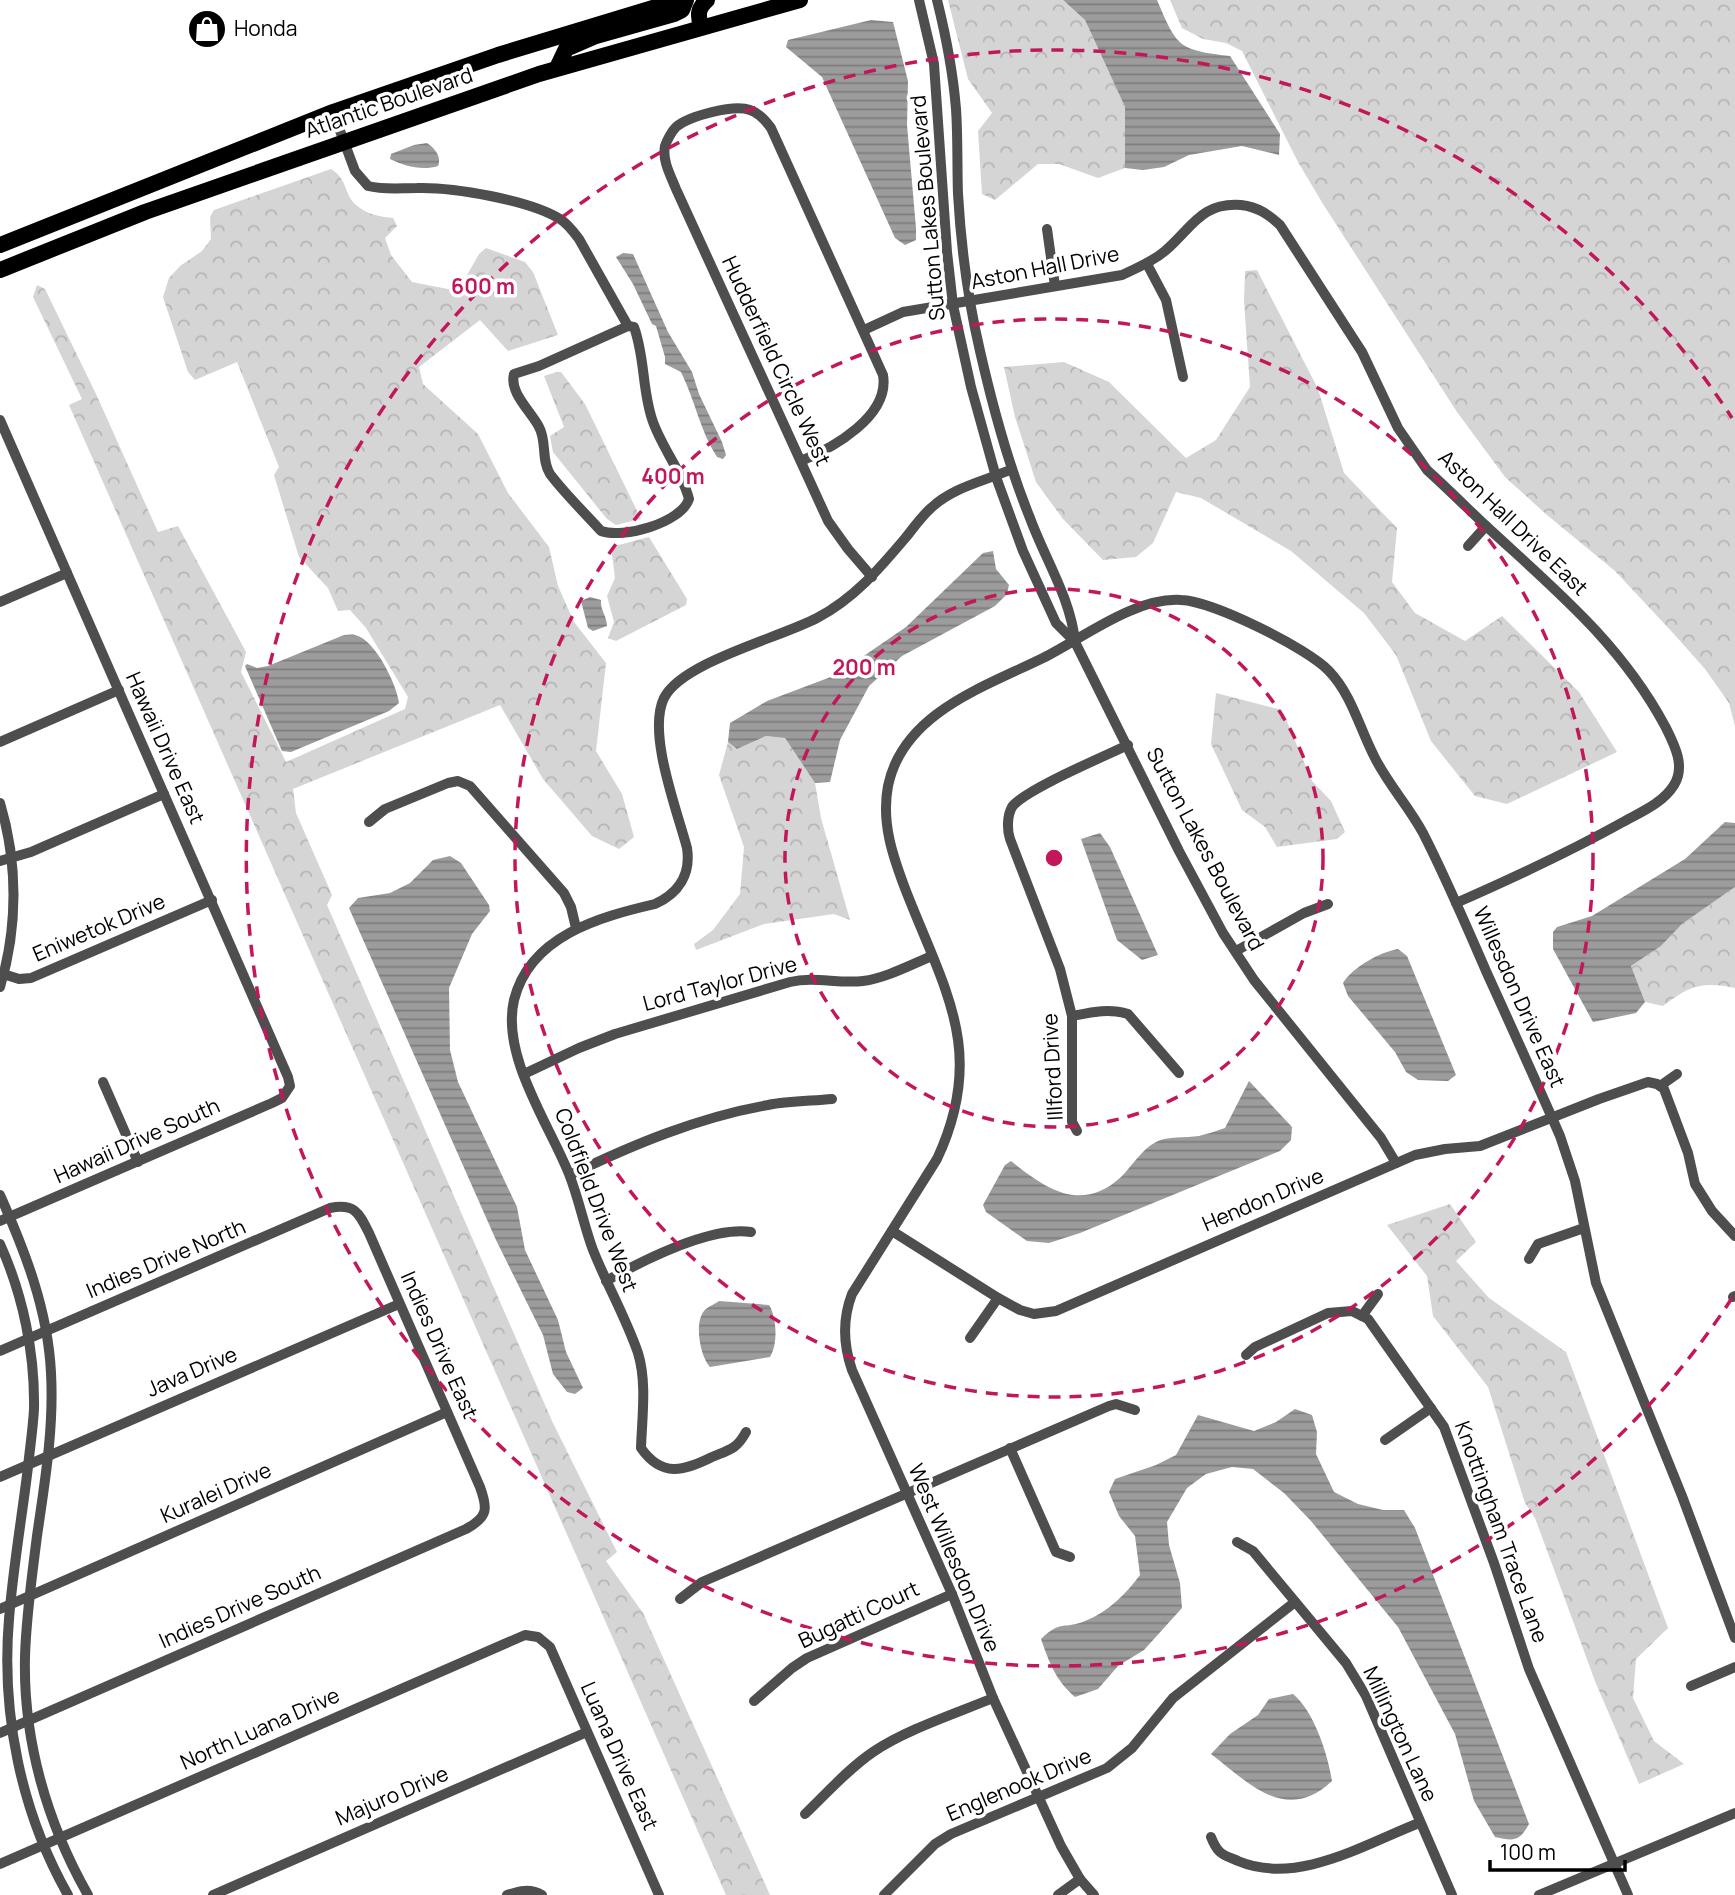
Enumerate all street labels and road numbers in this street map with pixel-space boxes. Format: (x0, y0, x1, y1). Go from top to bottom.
street label: Atlantic Boulevard (301, 60, 476, 144)
street label: Sutton Lakes Boulevard (903, 94, 951, 322)
street label: Aston Hall Drive (968, 239, 1121, 295)
street label: Hudderfield Circle West (716, 251, 838, 470)
street label: Aston Hall Drive East (1433, 443, 1595, 601)
street label: Hawaii Drive East (120, 667, 212, 828)
street label: Sutton Lakes Boulevard (1140, 742, 1271, 955)
street label: Eniwetok Drive (28, 887, 169, 968)
street label: Willesdon Drive East (1467, 902, 1572, 1091)
street label: Lord Taylor Drive (640, 949, 800, 1017)
street label: Illford Drive (1035, 1013, 1069, 1121)
street label: Hawaii Drive South (49, 1091, 224, 1189)
street label: Coldfield Drive West (549, 1104, 645, 1296)
street label: Hendon Drive (1198, 1161, 1328, 1237)
street label: Indies Drive North (82, 1212, 250, 1304)
street label: Indies Drive East (395, 1266, 485, 1423)
street label: Java Drive (142, 1339, 241, 1403)
street label: Knottingham Trace Lane (1449, 1417, 1555, 1646)
street label: Kuralei Drive (156, 1455, 275, 1529)
street label: West Willesdon Drive (903, 1459, 1007, 1656)
street label: Indies Drive South (154, 1558, 325, 1654)
street label: Bugatti Court (794, 1574, 923, 1654)
street label: Millington Lane (1357, 1661, 1445, 1806)
street label: Luana Drive East (575, 1677, 665, 1834)
street label: North Luana Drive (175, 1680, 344, 1776)
street label: Englenook Drive (942, 1741, 1095, 1827)
street label: Majuro Drive (331, 1759, 452, 1831)

